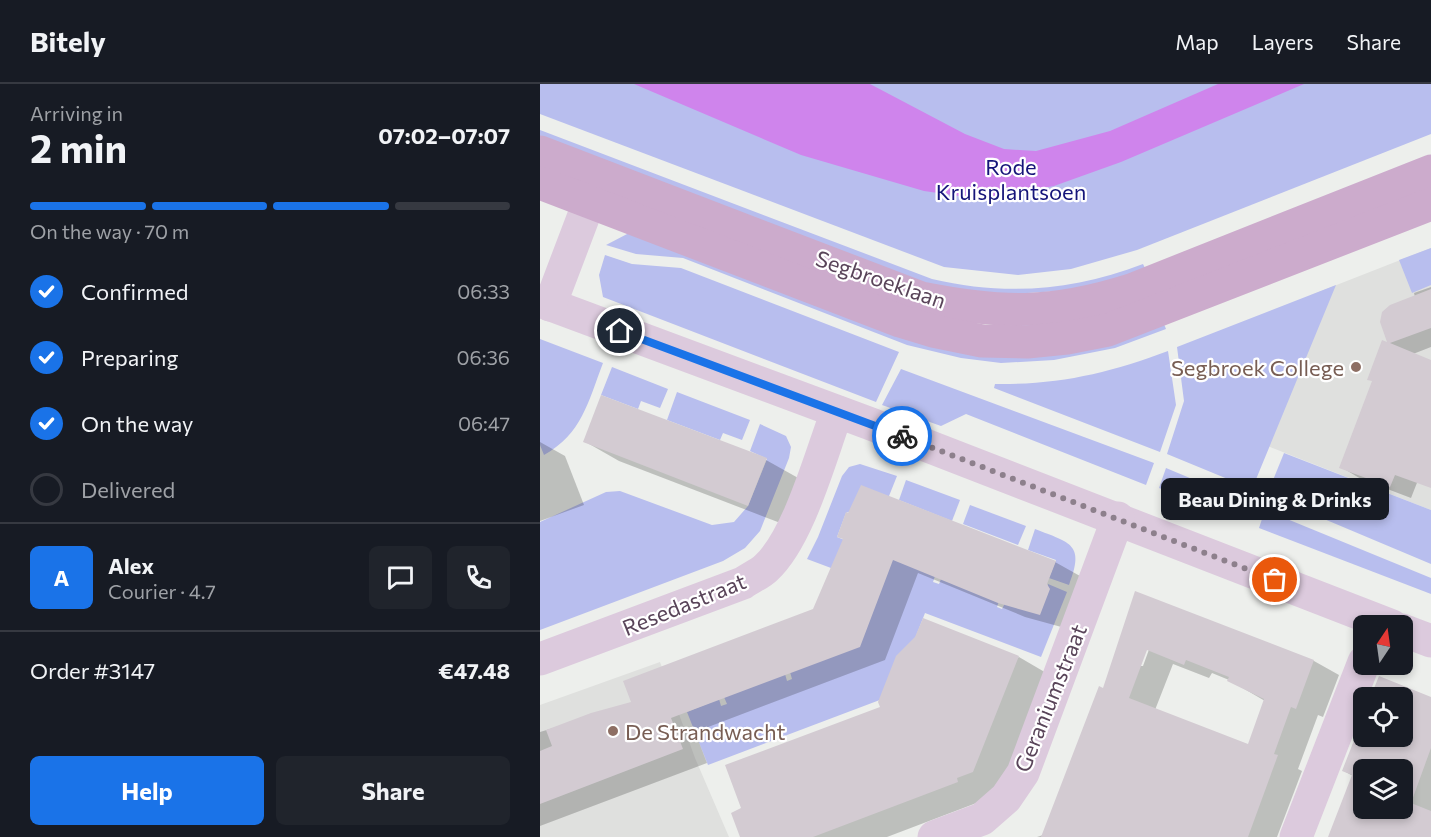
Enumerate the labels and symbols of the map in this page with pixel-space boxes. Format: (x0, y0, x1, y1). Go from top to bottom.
park label: Rode Kruisplantsoen (936, 153, 1086, 205)
street label: Segbroeklaan (812, 244, 950, 314)
pin (594, 305, 645, 356)
place label: Segbroek College (1171, 354, 1344, 381)
marker: Segbroek College (1349, 360, 1363, 374)
courier (872, 406, 932, 466)
callout: Beau Dining & Drinks (1161, 478, 1389, 520)
pin (1249, 554, 1300, 605)
street label: Resedastraat (618, 567, 750, 641)
north arrow (1353, 615, 1413, 675)
street label: Geraniumstraat (1008, 620, 1092, 776)
place label: De Strandwacht (625, 718, 786, 745)
marker: De Strandwacht (606, 724, 620, 738)

